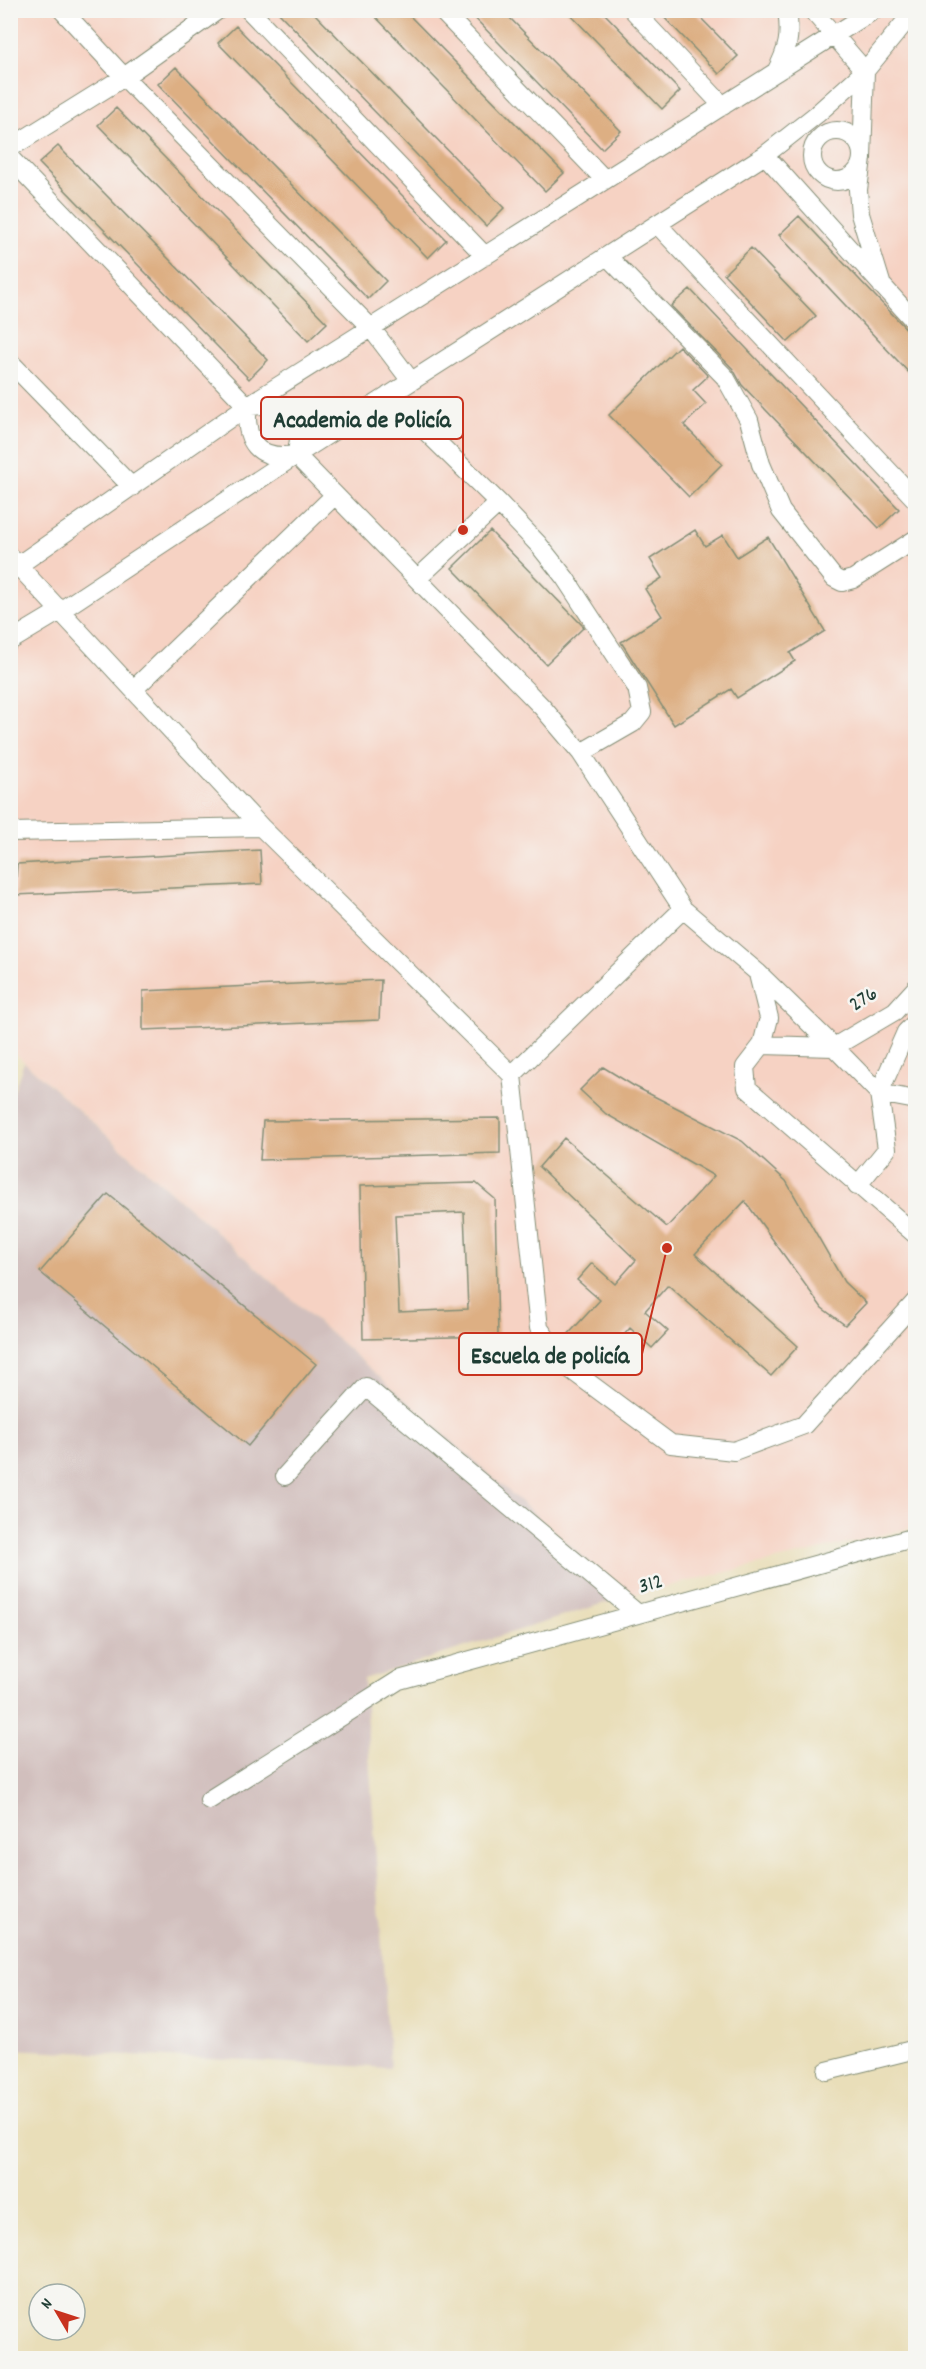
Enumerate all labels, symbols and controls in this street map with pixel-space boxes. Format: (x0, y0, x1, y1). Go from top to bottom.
callout: Academia de Policía (261, 397, 463, 439)
text: Academia de Policía (273, 405, 452, 439)
street label: 276 (844, 979, 884, 1021)
callout: Escuela de policía (459, 1333, 642, 1375)
text: Escuela de policía (471, 1341, 630, 1375)
street label: 312 (635, 1567, 667, 1603)
north arrow (27, 2282, 87, 2342)
text: N (36, 2294, 59, 2314)

